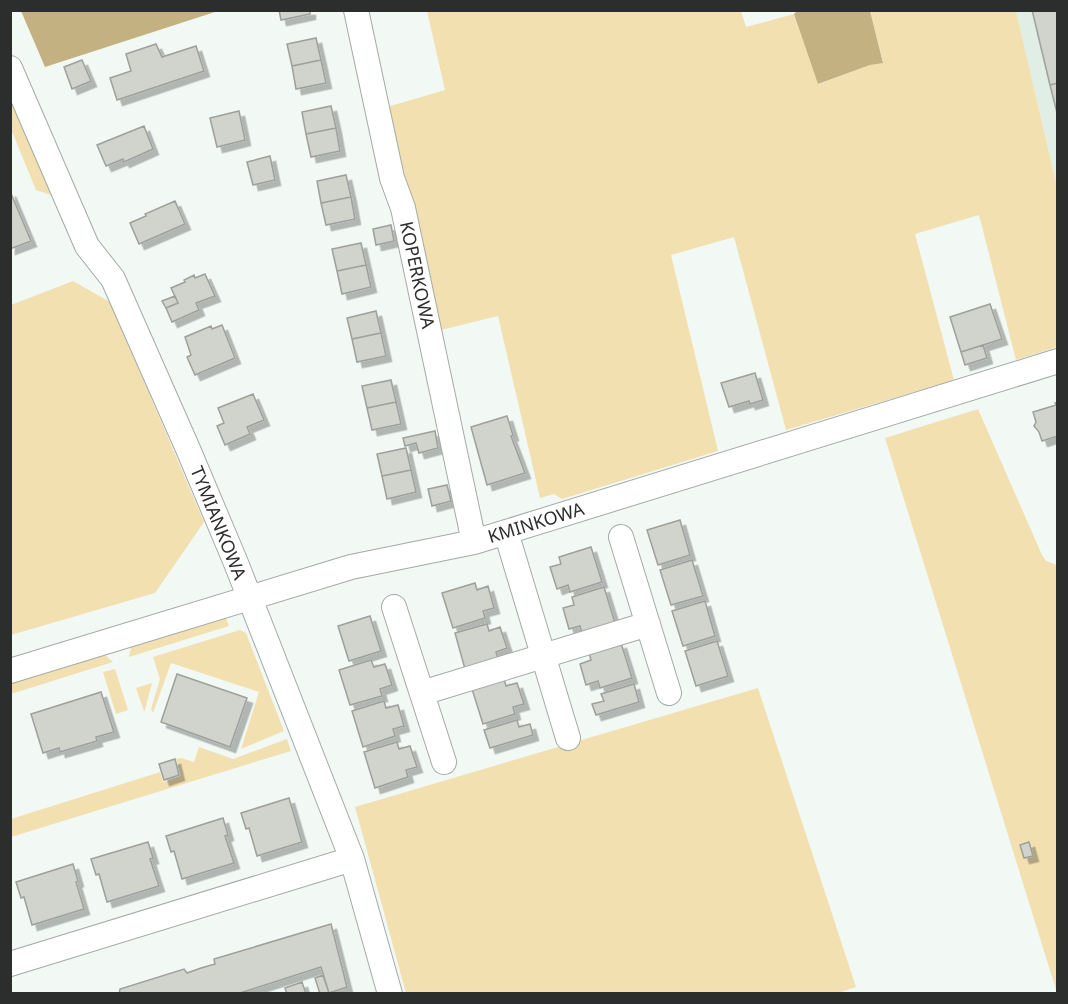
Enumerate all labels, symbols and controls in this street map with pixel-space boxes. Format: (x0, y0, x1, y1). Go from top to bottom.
street label: KOPERKOWA (395, 219, 441, 331)
street label: TYMIANKOWA (185, 462, 253, 583)
street label: KMINKOWA (485, 496, 587, 548)

